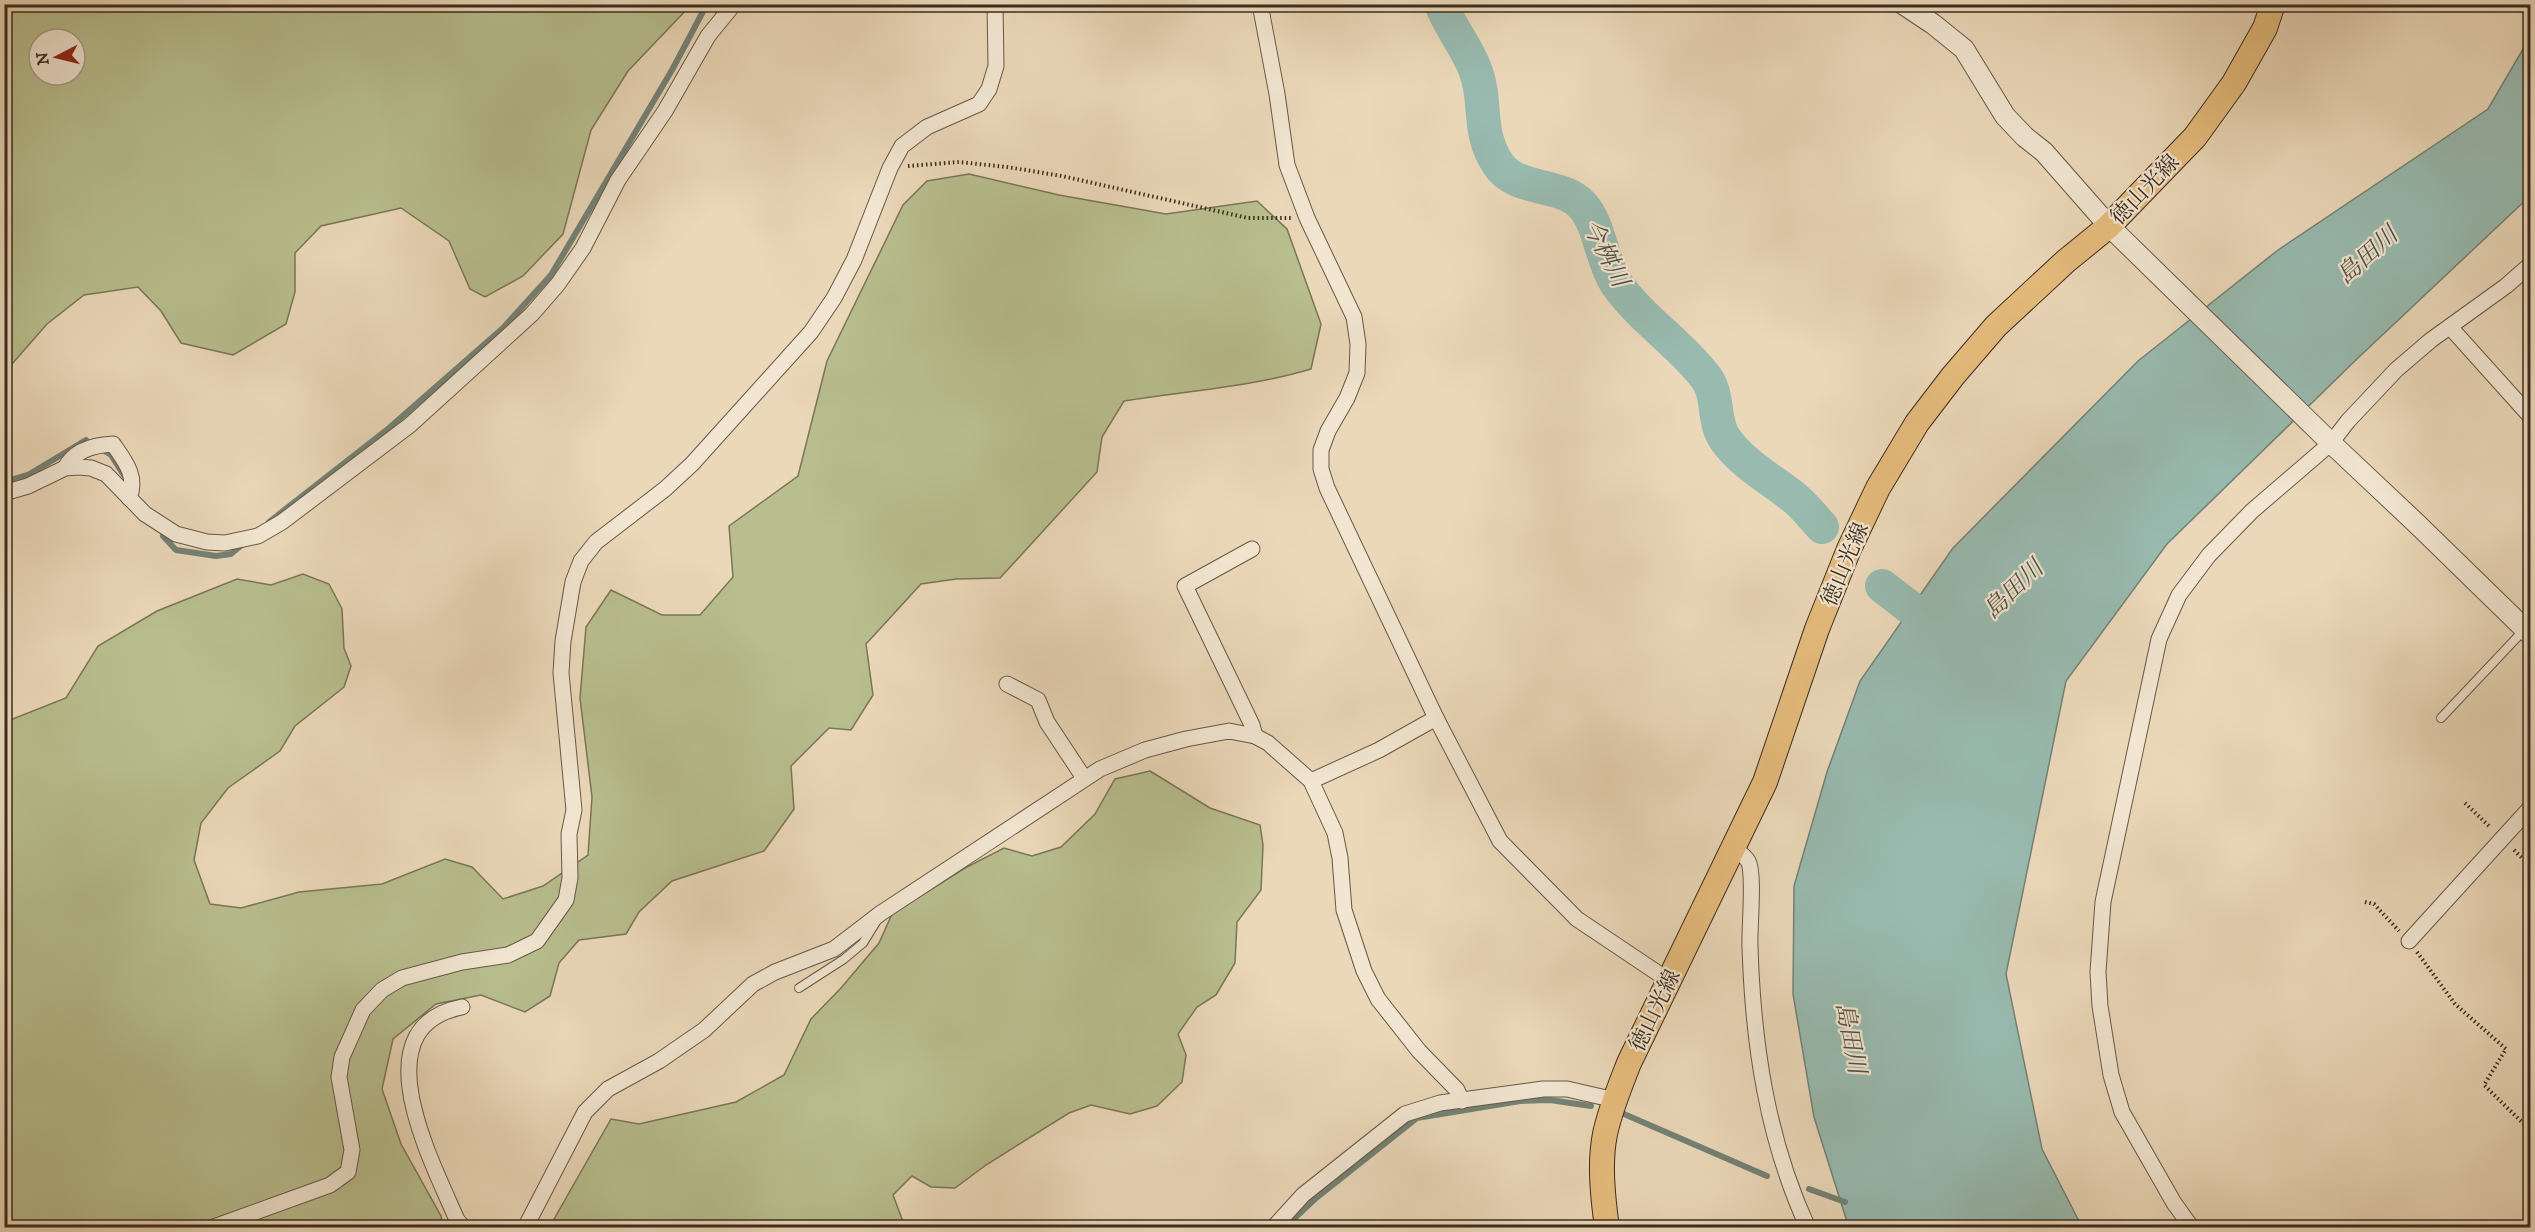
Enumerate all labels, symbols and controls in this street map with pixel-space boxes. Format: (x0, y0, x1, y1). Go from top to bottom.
north arrow (27, 27, 87, 87)
text: N (32, 51, 54, 66)
street label: 徳山光線 (2105, 149, 2185, 231)
water label: 今桝川 (1575, 215, 1636, 295)
water label: 島田川 (2331, 218, 2407, 291)
street label: 徳山光線 (1816, 519, 1875, 610)
water label: 島田川 (1977, 552, 2052, 626)
street label: 徳山光線 (1624, 965, 1687, 1056)
water label: 島田川 (1828, 1000, 1872, 1079)

